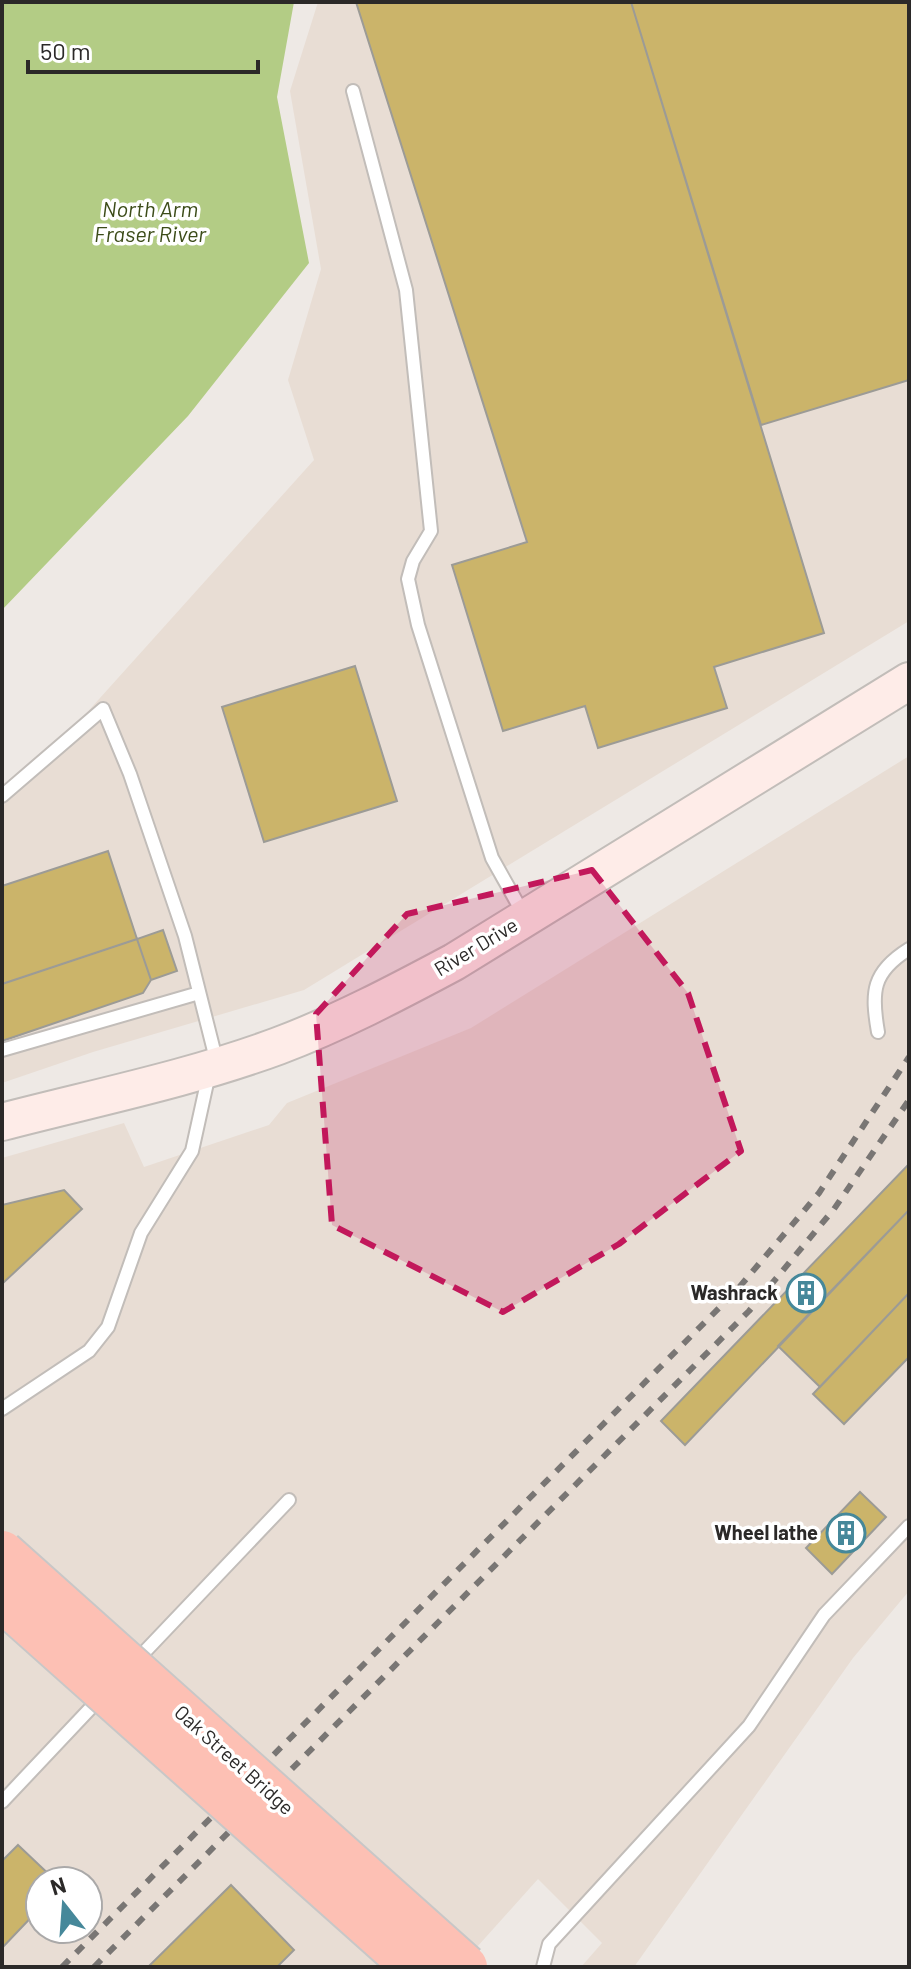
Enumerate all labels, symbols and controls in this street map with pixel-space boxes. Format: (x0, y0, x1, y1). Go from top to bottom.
scale bar (28, 24, 258, 74)
text: 50 m (40, 36, 91, 65)
water label: North Arm Fraser River (94, 195, 207, 246)
street label: River Drive (429, 912, 522, 980)
building icon: Washrack (785, 1272, 827, 1314)
place label: Washrack (691, 1280, 778, 1304)
building icon: Wheel lathe (825, 1512, 867, 1554)
place label: Wheel lathe (714, 1520, 818, 1544)
street label: Oak Street Bridge (170, 1699, 299, 1819)
north arrow (24, 1865, 104, 1945)
text: N (47, 1870, 69, 1899)

